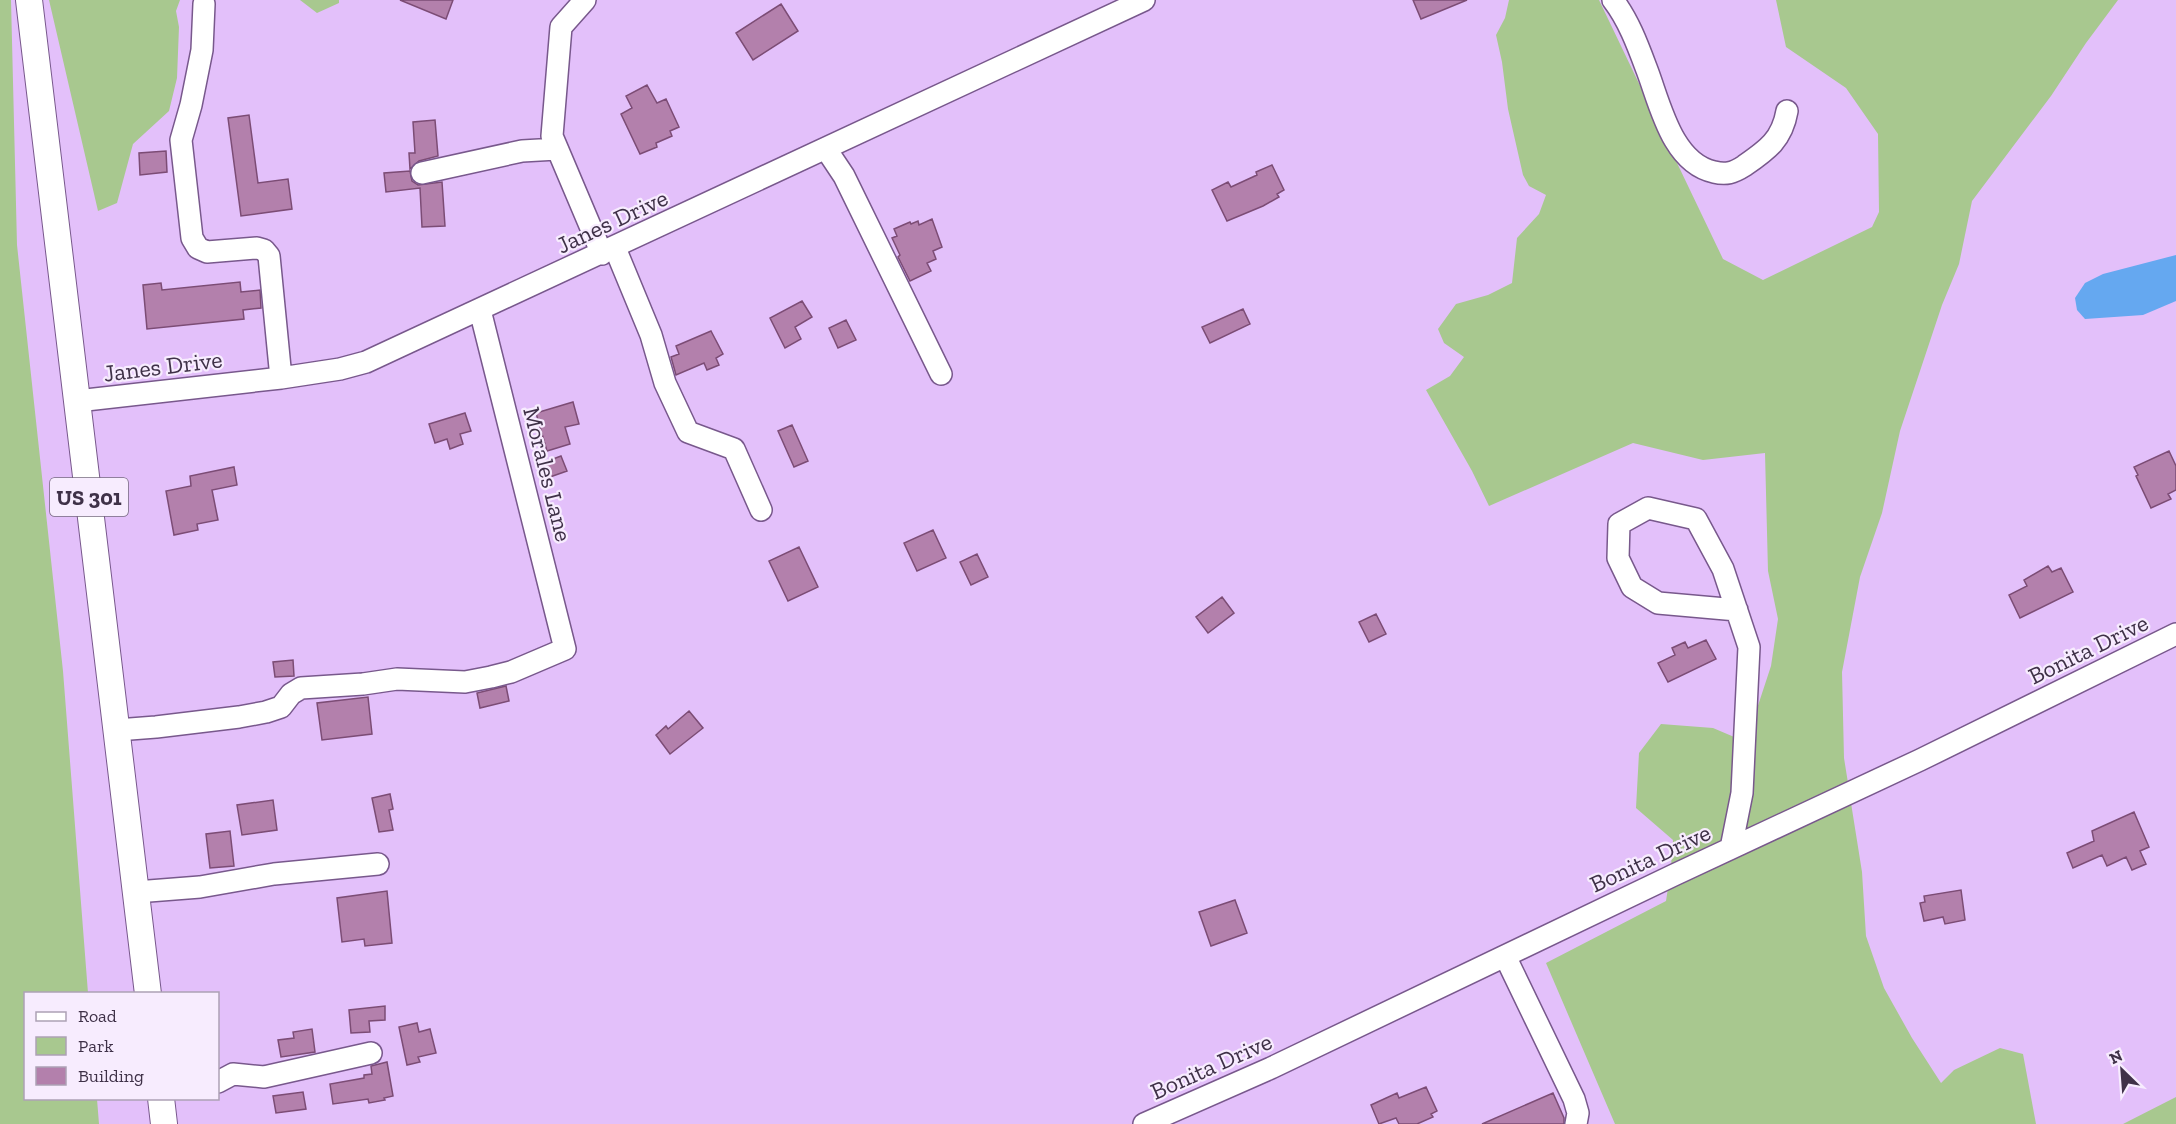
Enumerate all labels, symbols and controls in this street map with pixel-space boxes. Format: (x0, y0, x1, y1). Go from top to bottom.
street label: Janes Drive (552, 183, 672, 259)
street label: Janes Drive (102, 344, 224, 388)
street label: Morales Lane (517, 404, 579, 544)
road number: US 301 (50, 478, 128, 516)
street label: Bonita Drive (2023, 608, 2153, 690)
street label: Bonita Drive (1585, 817, 1715, 899)
legend (24, 992, 219, 1100)
text: Road (78, 1005, 117, 1027)
street label: Bonita Drive (1146, 1026, 1276, 1106)
text: Park (78, 1035, 114, 1057)
north arrow (2092, 1040, 2152, 1100)
text: N (2106, 1046, 2125, 1068)
text: Building (78, 1065, 144, 1087)

